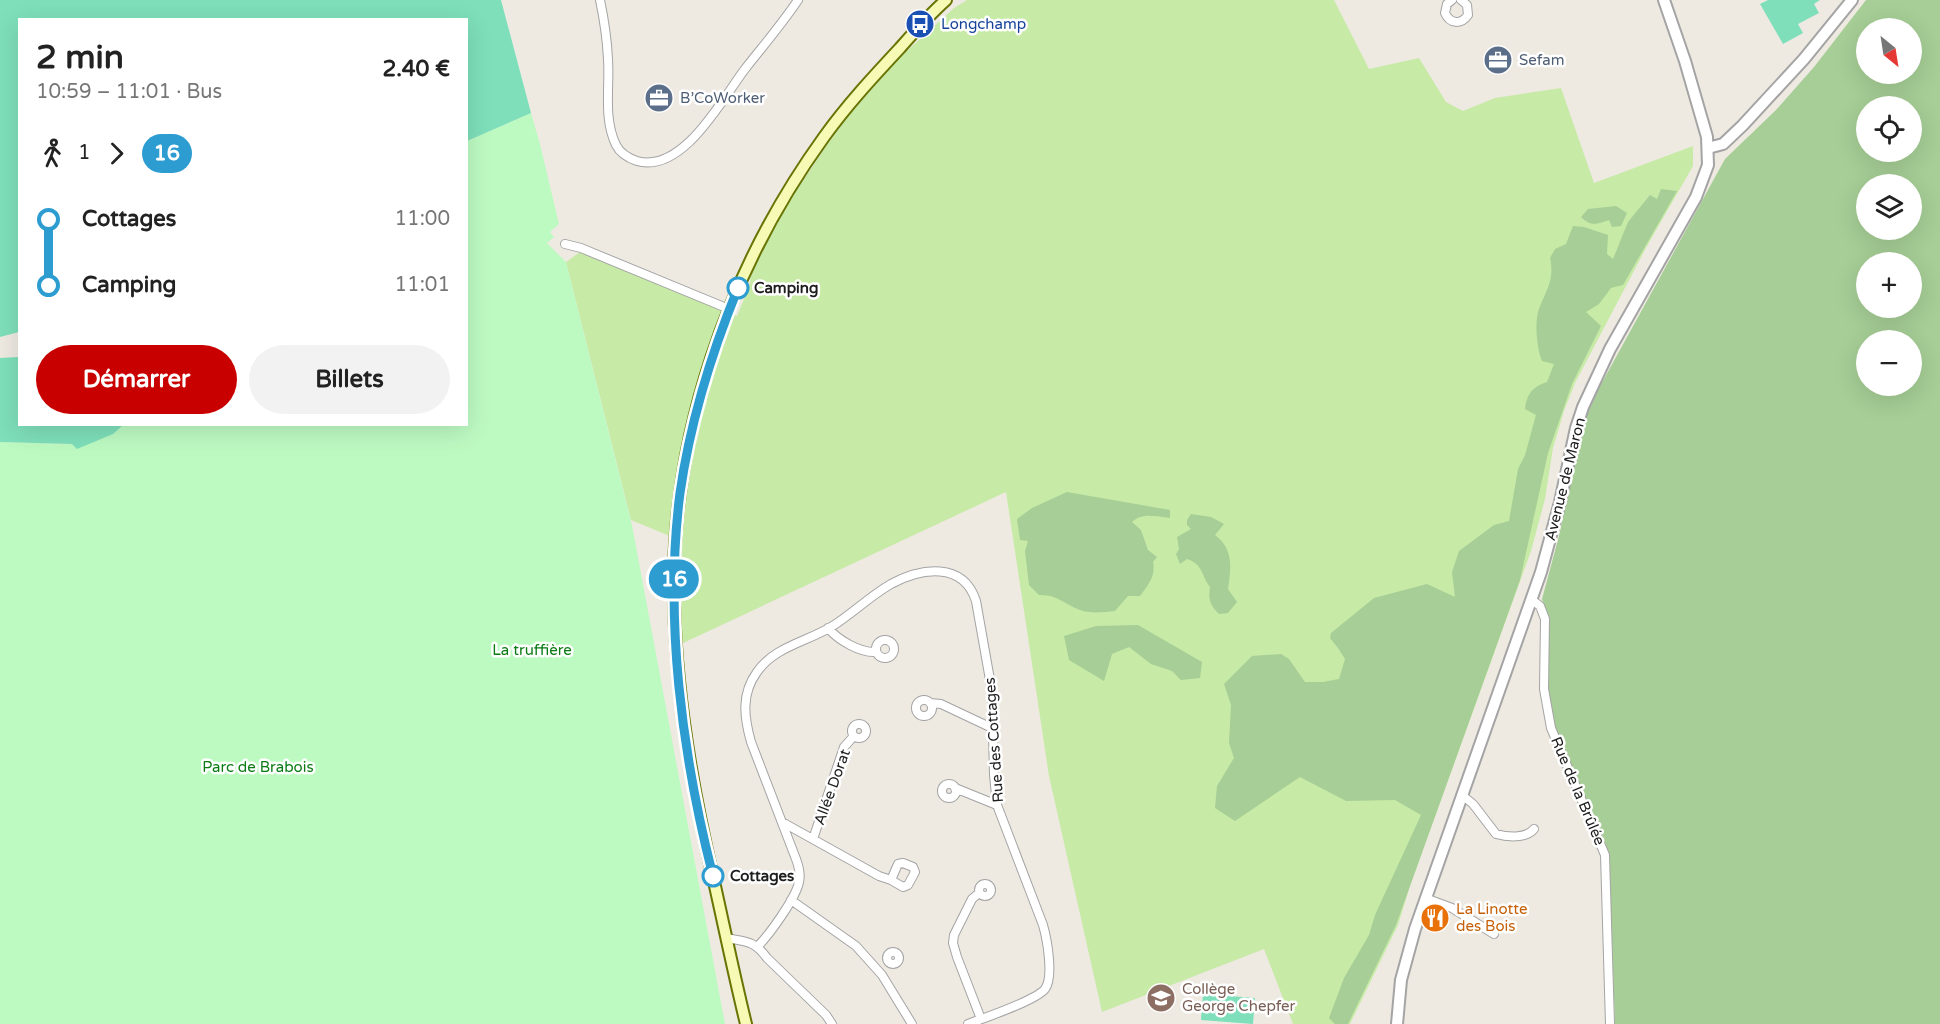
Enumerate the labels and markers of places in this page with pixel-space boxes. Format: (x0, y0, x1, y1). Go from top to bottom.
bus stop icon: Longchamp (904, 8, 936, 40)
place label: Longchamp (941, 15, 1026, 33)
office icon: Sefam (1482, 44, 1514, 76)
place label: Sefam (1519, 51, 1564, 69)
office icon: B’CoWorker (643, 82, 675, 114)
place label: B’CoWorker (680, 89, 765, 107)
marker: Camping (727, 277, 749, 299)
place label: Camping (754, 279, 818, 298)
marker: Cottages (702, 865, 724, 887)
place label: Cottages (730, 867, 794, 886)
place label: La Linotte des Bois (1456, 900, 1527, 935)
restaurant icon: La Linotte des Bois (1419, 902, 1451, 934)
place label: Collège George Chepfer (1182, 980, 1296, 1015)
school or university icon: Collège George Chepfer (1145, 982, 1177, 1014)

